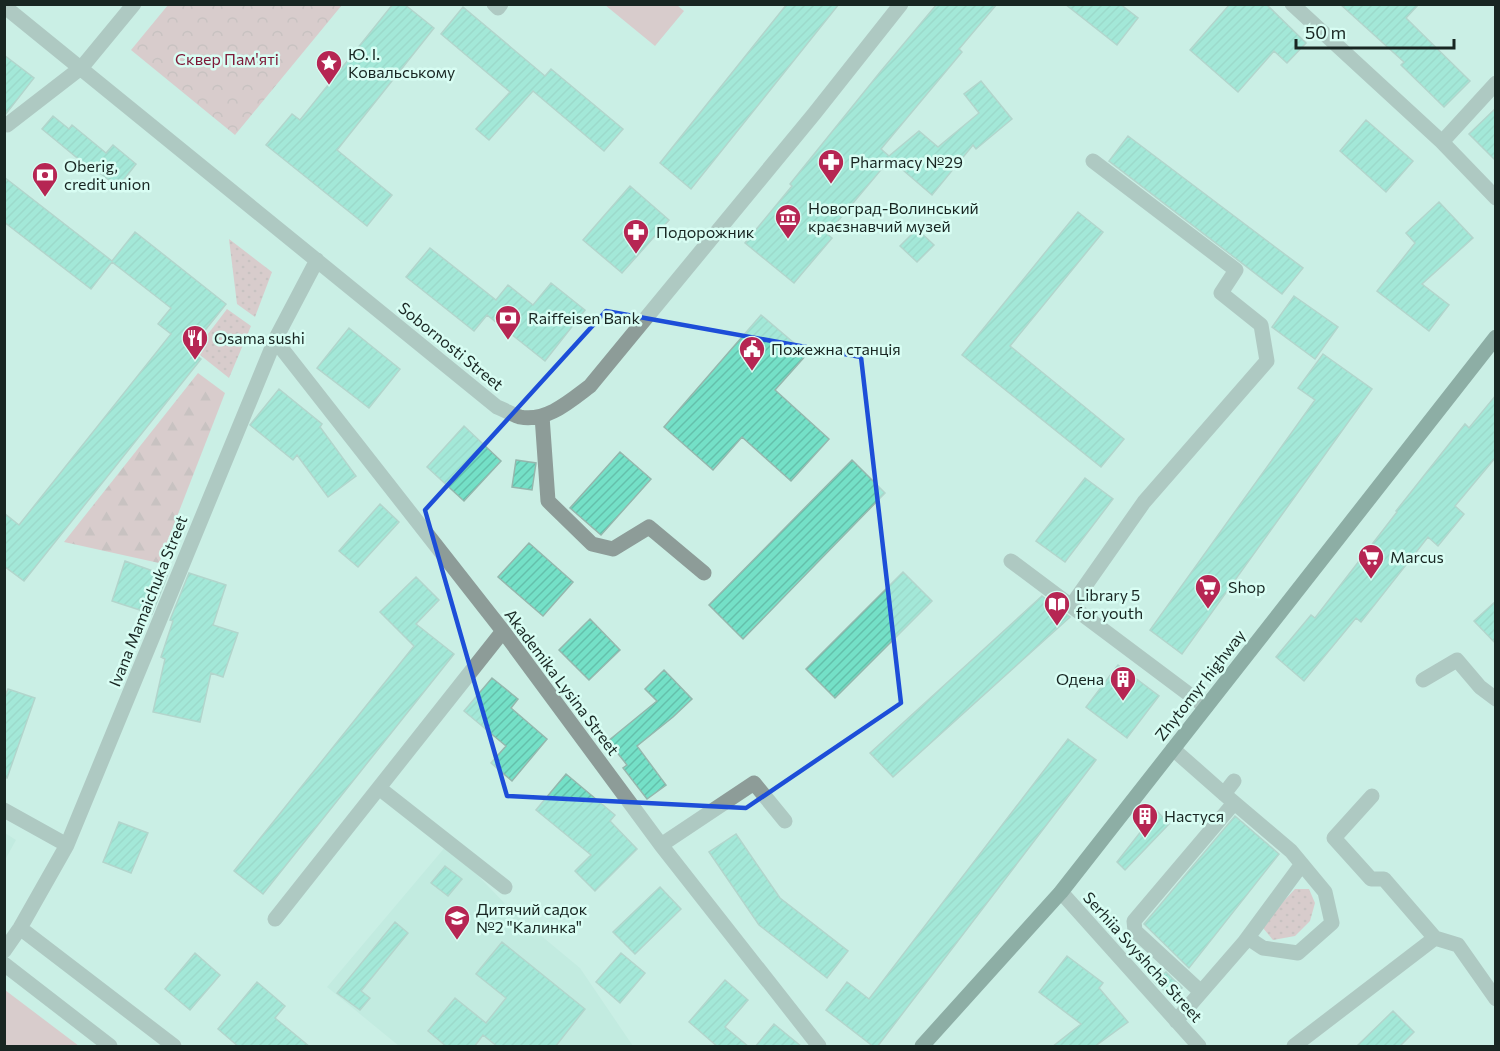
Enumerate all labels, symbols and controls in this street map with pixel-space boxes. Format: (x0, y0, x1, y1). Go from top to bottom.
scale bar (1296, 12, 1454, 50)
text: 50 m (1305, 21, 1346, 43)
place label: Ю. І. Ковальському (348, 44, 455, 81)
place icon: Ю. І. Ковальському (314, 48, 344, 86)
park label: Сквер Пам'яті (175, 49, 279, 68)
pharmacy icon: Pharmacy №29 (816, 147, 846, 185)
place label: Pharmacy №29 (850, 152, 963, 171)
place label: Oberig, credit union (64, 156, 150, 193)
bank icon: Oberig, credit union (30, 160, 60, 198)
place label: Новоград-Волинський краєзнавчий музей (808, 198, 979, 235)
museum icon: Новоград-Волинський краєзнавчий музей (773, 202, 803, 240)
pharmacy icon: Подорожник (621, 217, 651, 255)
place label: Подорожник (656, 222, 755, 241)
street label: Sobornosti Street (395, 298, 508, 394)
bank icon: Raiffeisen Bank (493, 303, 523, 341)
place label: Raiffeisen Bank (528, 308, 640, 327)
restaurant icon: Osama sushi (180, 323, 210, 361)
place label: Osama sushi (214, 328, 305, 347)
public building icon: Пожежна станція (737, 334, 767, 372)
place label: Пожежна станція (771, 339, 901, 358)
street label: Ivana Mamaichuka Street (104, 512, 191, 689)
supermarket icon: Marcus (1356, 542, 1386, 580)
place label: Marcus (1390, 547, 1444, 566)
supermarket icon: Shop (1193, 572, 1223, 610)
place label: Shop (1228, 577, 1266, 596)
place label: Library 5 for youth (1076, 585, 1143, 622)
library icon: Library 5 for youth (1042, 589, 1072, 627)
street label: Akademika Lysina Street (501, 605, 624, 759)
street label: Zhytomyr highway (1150, 625, 1249, 744)
building icon: Одена (1108, 664, 1138, 702)
place label: Одена (1056, 669, 1104, 688)
building icon: Настуся (1130, 801, 1160, 839)
place label: Настуся (1164, 806, 1224, 825)
street label: Serhiia Svyshcha Street (1080, 888, 1207, 1026)
place label: Дитячий садок №2 "Калинка" (476, 899, 588, 936)
school or university icon: Дитячий садок №2 "Калинка" (442, 903, 472, 941)

